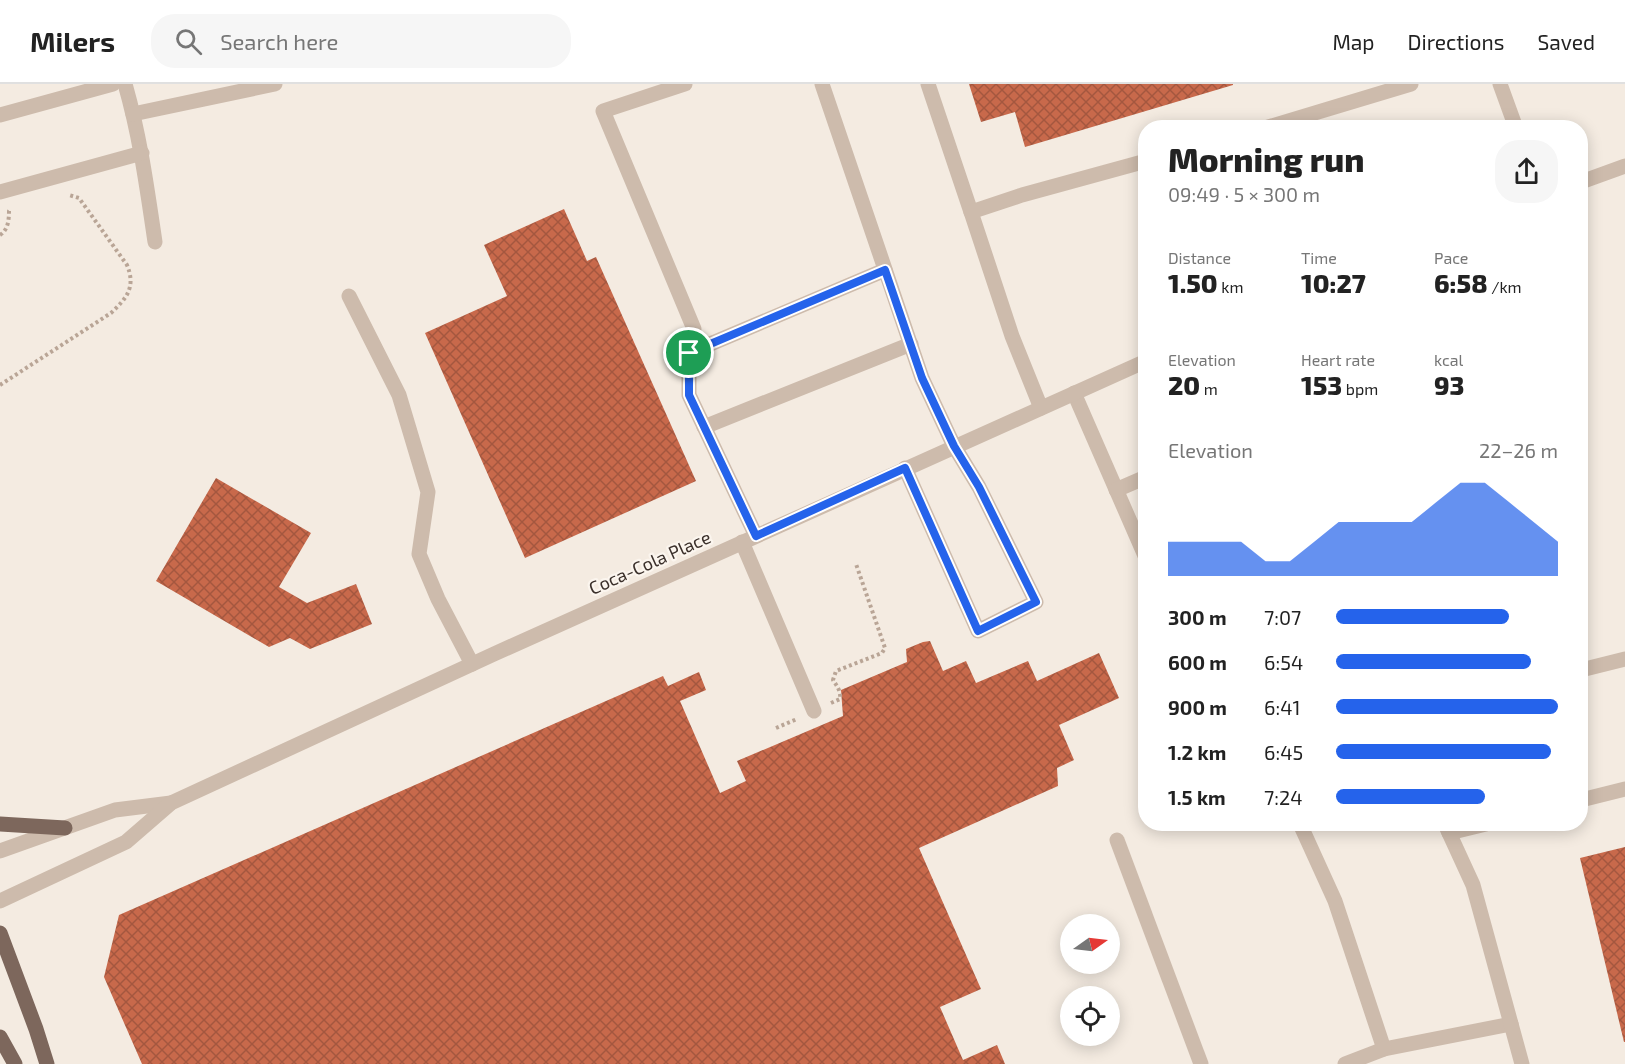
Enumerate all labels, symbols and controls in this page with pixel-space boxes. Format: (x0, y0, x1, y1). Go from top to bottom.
search box (151, 14, 571, 68)
text: Milers (30, 24, 115, 58)
icon: search (172, 25, 205, 58)
text: Search here (220, 28, 338, 54)
text: Map (1332, 29, 1375, 54)
text: Directions (1408, 29, 1504, 54)
text: Saved (1537, 29, 1595, 54)
text: Morning run (1168, 139, 1365, 179)
button: share (1495, 140, 1558, 203)
text: 09:49 · 5 × 300 m (1168, 182, 1320, 206)
text: Distance (1168, 248, 1231, 267)
text: Time (1301, 248, 1337, 267)
text: Pace (1434, 248, 1468, 267)
text: 1.50 (1168, 267, 1218, 298)
text: 10:27 (1301, 267, 1366, 298)
text: 6:58 (1434, 267, 1488, 298)
text: km (1218, 277, 1243, 296)
text: /km (1488, 277, 1522, 296)
pin (663, 327, 714, 378)
icon: arrive (672, 336, 705, 369)
text: Elevation (1168, 350, 1236, 369)
text: Heart rate (1301, 350, 1375, 369)
text: kcal (1434, 350, 1463, 369)
text: 20 (1168, 369, 1200, 400)
text: 153 (1301, 369, 1342, 400)
text: 93 (1434, 369, 1465, 400)
text: m (1200, 379, 1218, 398)
text: bpm (1342, 379, 1378, 398)
text: Elevation (1168, 438, 1253, 462)
text: 22–26 m (1479, 438, 1558, 462)
street label: Coca-Cola Place (585, 525, 714, 599)
text: 300 m (1168, 605, 1227, 629)
text: 7:07 (1264, 605, 1301, 629)
text: 600 m (1168, 650, 1227, 674)
text: 6:54 (1264, 650, 1303, 674)
text: 900 m (1168, 695, 1227, 719)
text: 6:41 (1264, 695, 1300, 719)
text: 1.2 km (1168, 740, 1226, 764)
text: 6:45 (1264, 740, 1303, 764)
text: 1.5 km (1168, 785, 1226, 809)
text: 7:24 (1264, 785, 1303, 809)
north arrow (1060, 914, 1120, 974)
map controls (1060, 914, 1120, 1046)
button: locate (1060, 986, 1120, 1046)

